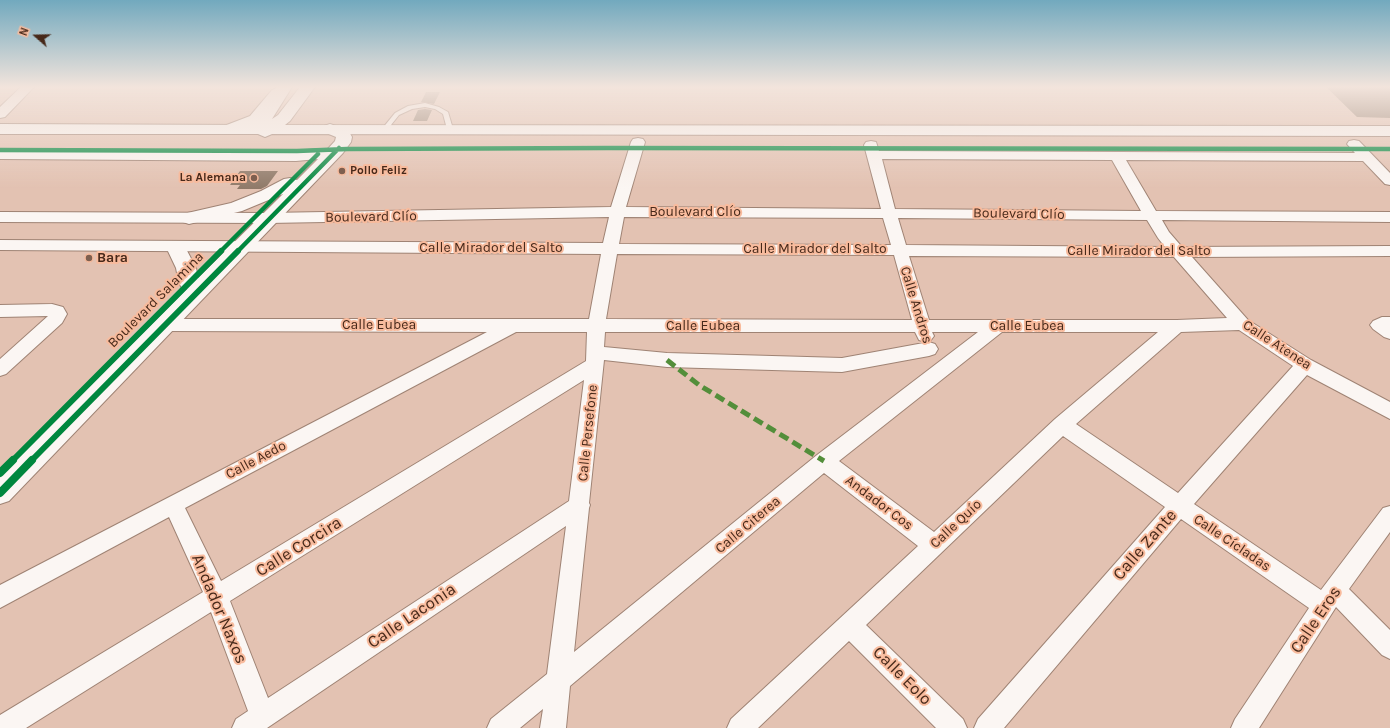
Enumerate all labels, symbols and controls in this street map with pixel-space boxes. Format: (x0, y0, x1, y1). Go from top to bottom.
north arrow (16, 16, 56, 56)
text: N (17, 26, 32, 38)
place label: Pollo Feliz (350, 164, 407, 178)
marker: Pollo Feliz (337, 166, 347, 176)
place label: La Alemana (180, 171, 246, 185)
marker: La Alemana (249, 173, 259, 183)
street label: Boulevard Clío (649, 204, 741, 220)
street label: Boulevard Clío (973, 205, 1065, 223)
street label: Boulevard Clío (325, 208, 417, 226)
street label: Calle Mirador del Salto (419, 240, 563, 256)
street label: Calle Mirador del Salto (743, 241, 887, 257)
street label: Calle Mirador del Salto (1067, 243, 1211, 259)
street label: Boulevard Salamina (105, 249, 207, 351)
place label: Bara (97, 250, 128, 266)
marker: Bara (84, 253, 94, 263)
street label: Calle Andros (896, 265, 936, 345)
street label: Calle Eubea (342, 317, 416, 333)
street label: Calle Atenea (1240, 317, 1314, 373)
street label: Calle Eubea (666, 318, 740, 334)
street label: Calle Eubea (990, 318, 1064, 334)
street label: Calle Persefone (575, 384, 601, 482)
street label: Calle Aedo (223, 437, 289, 483)
street label: Andador Cos (842, 472, 916, 534)
street label: Calle Citerea (712, 493, 784, 557)
street label: Calle Quío (927, 496, 985, 552)
street label: Calle Zante (1109, 506, 1181, 584)
street label: Calle Cícladas (1190, 511, 1274, 575)
street label: Calle Corcira (252, 513, 346, 581)
street label: Andador Naxos (187, 551, 251, 667)
street label: Calle Laconia (364, 579, 460, 653)
street label: Calle Eros (1286, 583, 1346, 657)
street label: Calle Eolo (868, 642, 936, 710)

